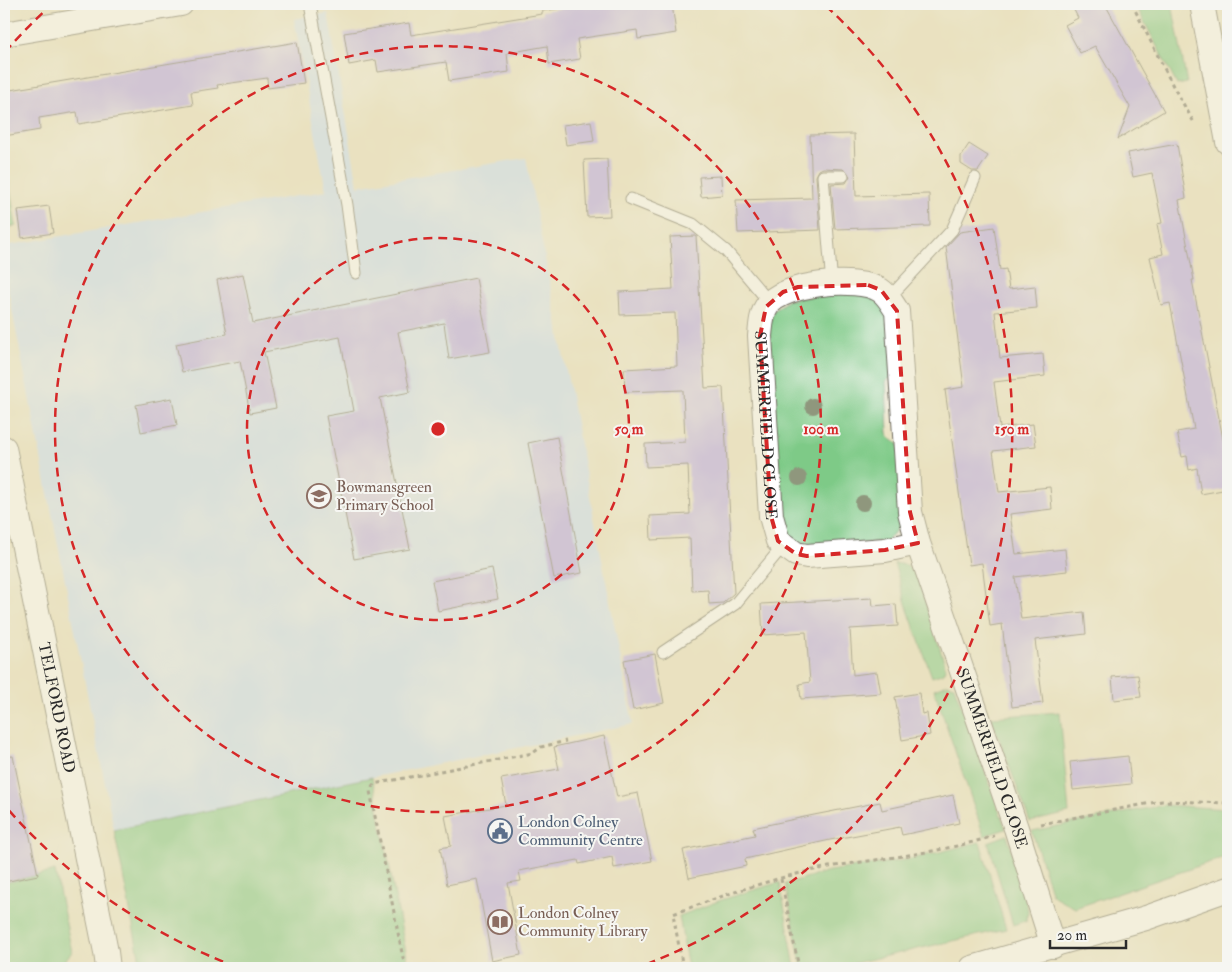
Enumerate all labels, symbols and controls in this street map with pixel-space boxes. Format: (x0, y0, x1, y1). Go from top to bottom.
street label: SUMMERFIELD CLOSE (750, 330, 781, 520)
centre of rings (429, 420, 447, 438)
text: 50 m (615, 420, 644, 439)
text: 100 m (803, 420, 839, 439)
text: 150 m (995, 420, 1029, 439)
place label: Bowmansgreen Primary School (336, 477, 434, 515)
school or university icon: Bowmansgreen Primary School (306, 483, 332, 509)
street label: TELFORD ROAD (34, 641, 80, 775)
street label: SUMMERFIELD CLOSE (952, 666, 1032, 851)
place label: London Colney Community Centre (518, 812, 643, 850)
public building icon: London Colney Community Centre (487, 818, 513, 844)
place label: London Colney Community Library (518, 903, 648, 941)
library icon: London Colney Community Library (487, 909, 513, 935)
scale bar (1050, 917, 1126, 949)
text: 20 m (1057, 926, 1087, 945)

